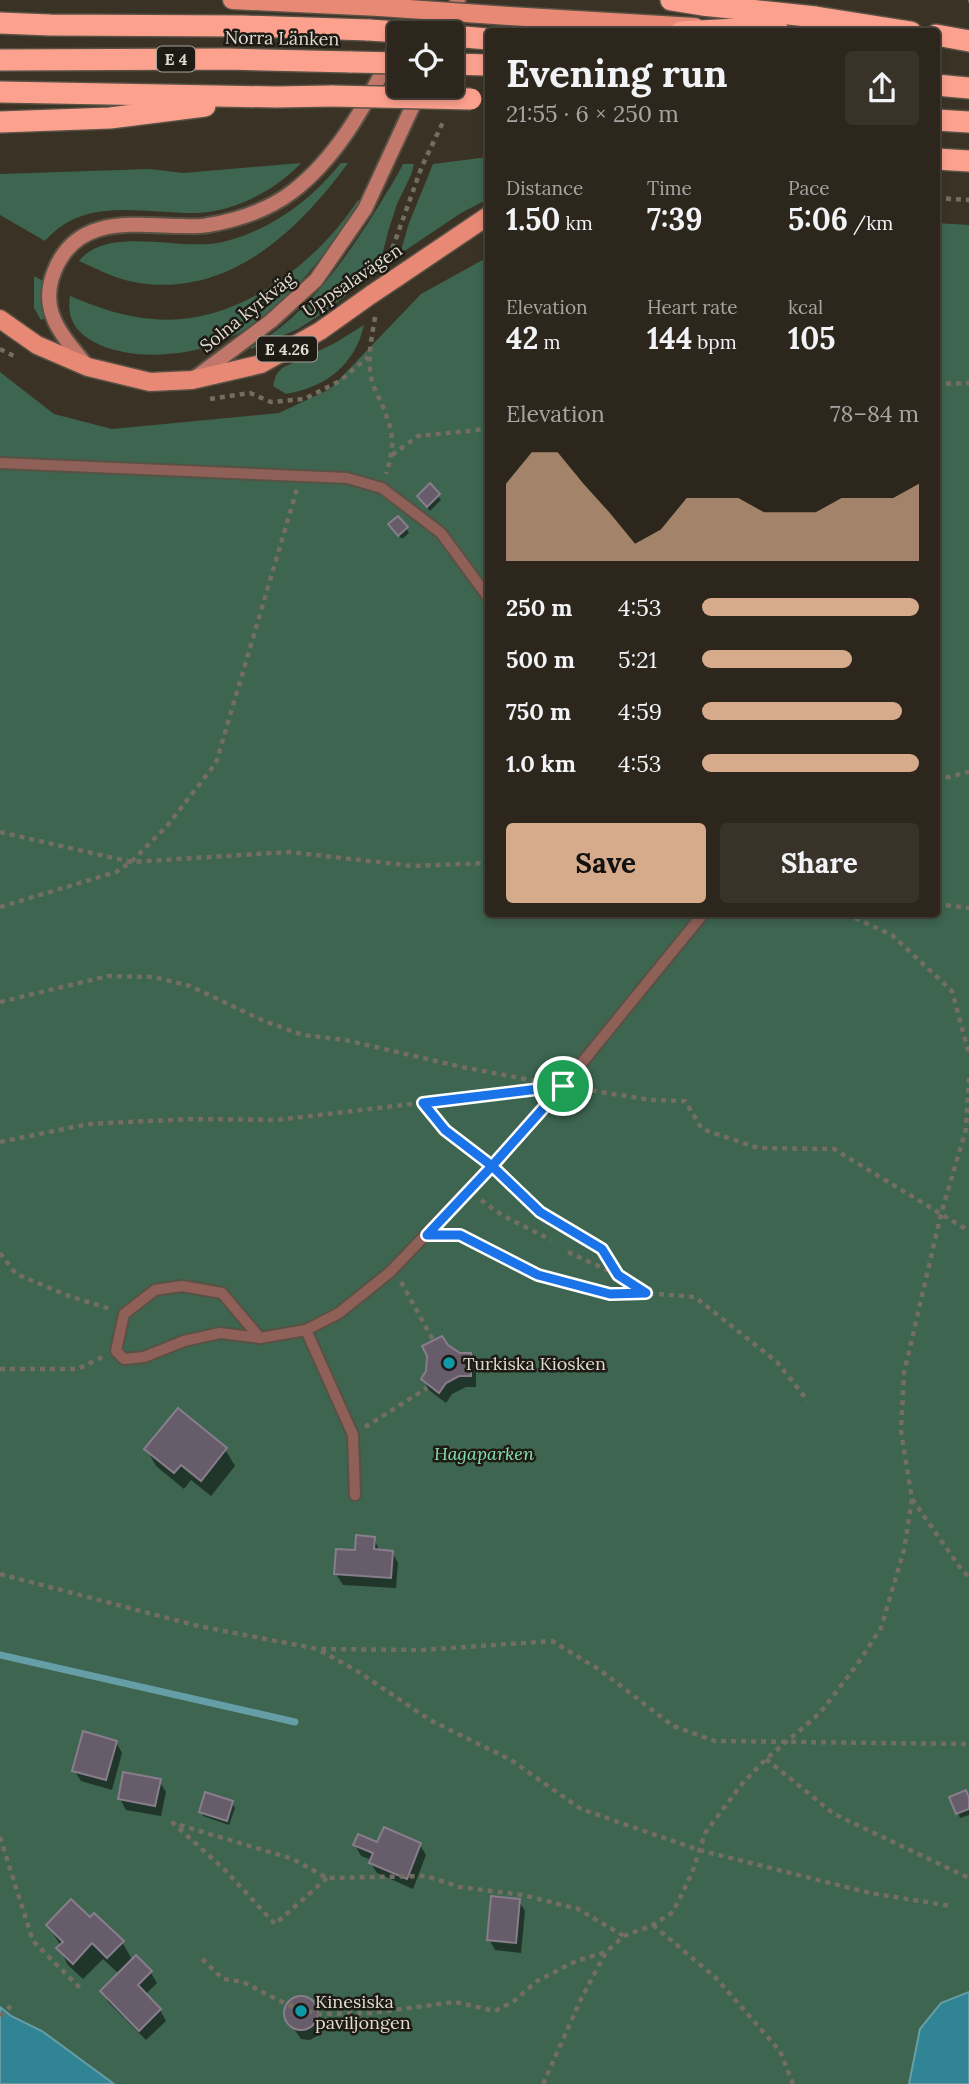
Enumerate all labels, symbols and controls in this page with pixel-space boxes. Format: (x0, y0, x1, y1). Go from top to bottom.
map controls (387, 21, 464, 98)
button: locate (387, 21, 464, 98)
street label: Norra Länken (224, 26, 340, 51)
road number: E 4 (157, 46, 195, 72)
text: Evening run (506, 49, 728, 97)
button: share (845, 51, 919, 125)
text: 21:55 · 6 × 250 m (506, 99, 679, 128)
text: Distance (506, 176, 583, 200)
text: Time (647, 176, 692, 200)
text: Pace (788, 176, 830, 200)
text: 1.50 (506, 200, 560, 238)
text: 7:39 (647, 200, 703, 238)
text: 5:06 (788, 200, 848, 238)
text: km (560, 211, 593, 235)
text: /km (848, 211, 893, 235)
street label: Uppsalavägen (298, 238, 406, 322)
street label: Solna kyrkväg (195, 266, 300, 357)
text: Elevation (506, 295, 588, 319)
text: Heart rate (647, 295, 738, 319)
text: kcal (788, 295, 823, 319)
text: 42 (506, 319, 538, 357)
text: 144 (647, 319, 692, 357)
text: 105 (788, 319, 835, 357)
text: m (538, 330, 560, 354)
text: bpm (692, 330, 737, 354)
road number: E 4.26 (257, 336, 317, 362)
text: Elevation (506, 399, 605, 428)
text: 78–84 m (830, 399, 919, 428)
text: 250 m (506, 593, 573, 622)
text: 4:53 (618, 593, 662, 622)
text: 500 m (506, 645, 575, 674)
text: 5:21 (618, 645, 657, 674)
text: 750 m (506, 697, 571, 726)
text: 4:59 (618, 697, 662, 726)
text: 1.0 km (506, 749, 576, 778)
text: 4:53 (618, 749, 662, 778)
button: Save (506, 823, 706, 903)
button: Share (720, 823, 919, 903)
pin (533, 1056, 593, 1116)
icon: arrive (544, 1067, 582, 1105)
place label: Turkiska Kiosken (463, 1352, 606, 1375)
marker: Turkiska Kiosken (441, 1355, 457, 1371)
park label: Hagaparken (434, 1442, 534, 1465)
place label: Kinesiska paviljongen (315, 1990, 411, 2034)
marker: Kinesiska paviljongen (293, 2003, 309, 2019)

